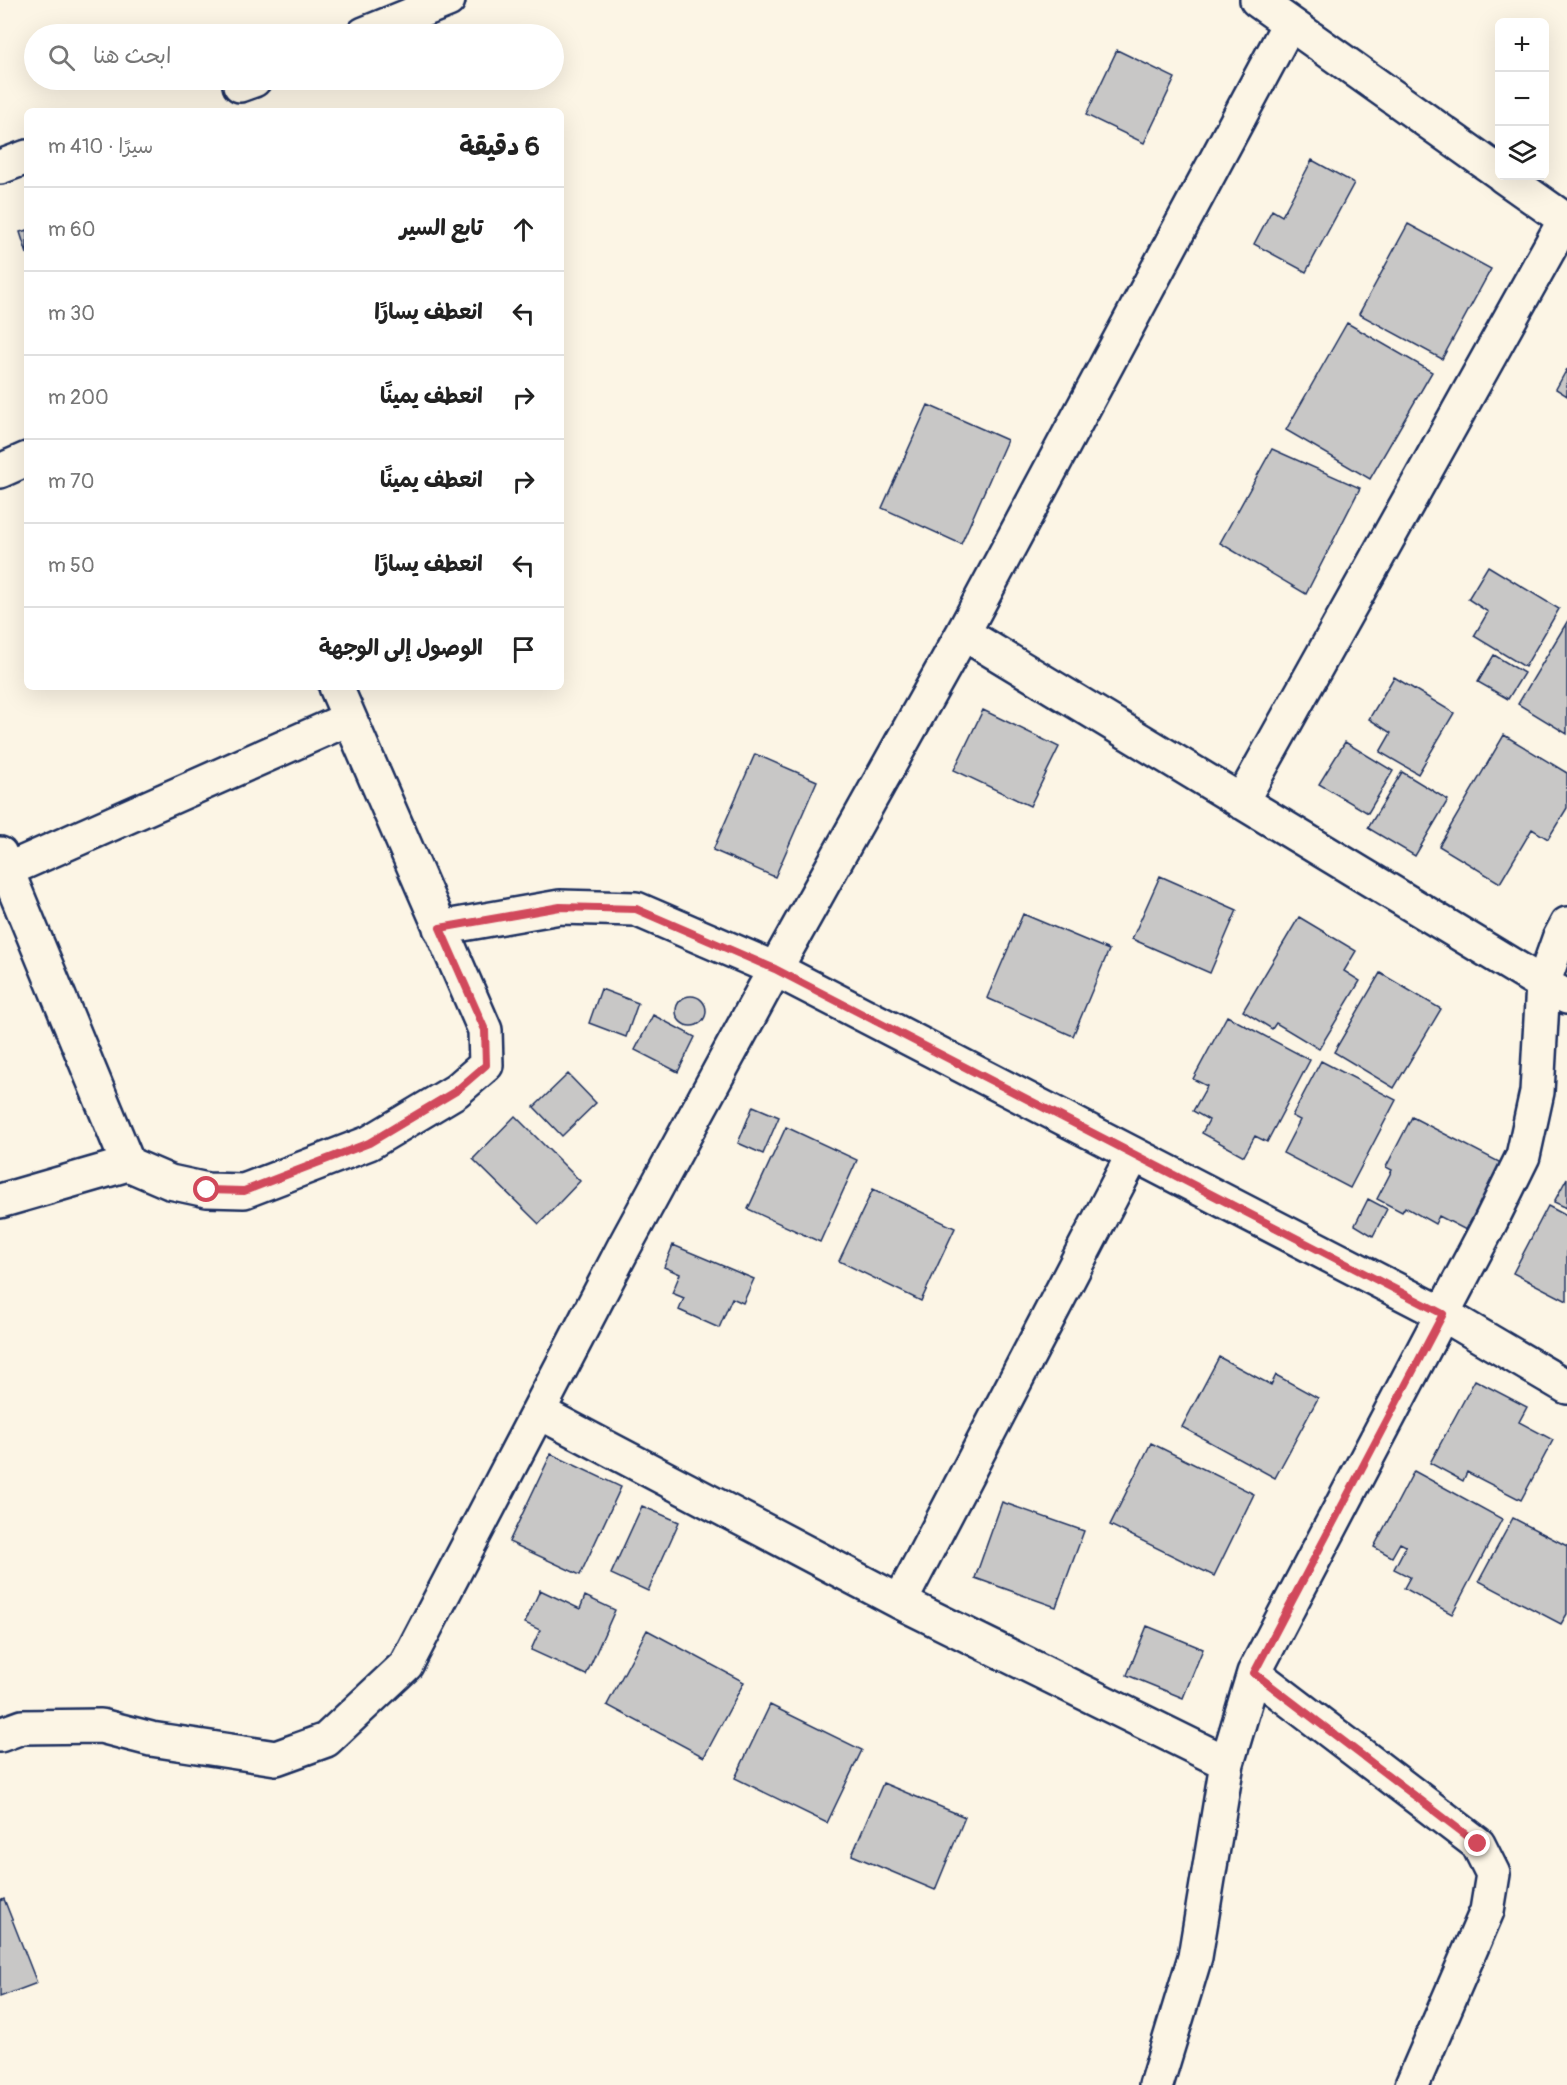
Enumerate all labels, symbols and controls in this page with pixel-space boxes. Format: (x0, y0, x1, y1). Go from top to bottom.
map controls (1495, 18, 1549, 180)
button: + (1495, 18, 1549, 72)
search box (24, 24, 564, 90)
icon: search (45, 41, 78, 74)
text: ابحث هنا (93, 42, 171, 70)
button: − (1495, 72, 1549, 126)
button: layers (1495, 126, 1549, 180)
text: 6 دقيقة (459, 131, 540, 163)
text: سيرًا · 410 m (48, 134, 153, 159)
icon: ahead (507, 213, 540, 246)
text: تابع السير (400, 214, 483, 242)
text: 60 m (48, 217, 95, 242)
icon: left (507, 297, 540, 330)
text: انعطف يسارًا (374, 298, 483, 326)
text: 30 m (48, 301, 95, 326)
icon: right (507, 381, 540, 414)
text: انعطف يمينًا (380, 382, 483, 410)
text: 200 m (48, 385, 109, 410)
icon: right (507, 465, 540, 498)
text: انعطف يمينًا (380, 466, 483, 494)
text: 70 m (48, 469, 94, 494)
icon: left (507, 549, 540, 582)
text: انعطف يسارًا (374, 550, 483, 578)
text: 50 m (48, 553, 95, 578)
icon: arrive (507, 633, 540, 666)
text: الوصول إلى الوجهة (319, 634, 483, 662)
route start (193, 1176, 219, 1202)
route end (1464, 1830, 1490, 1856)

